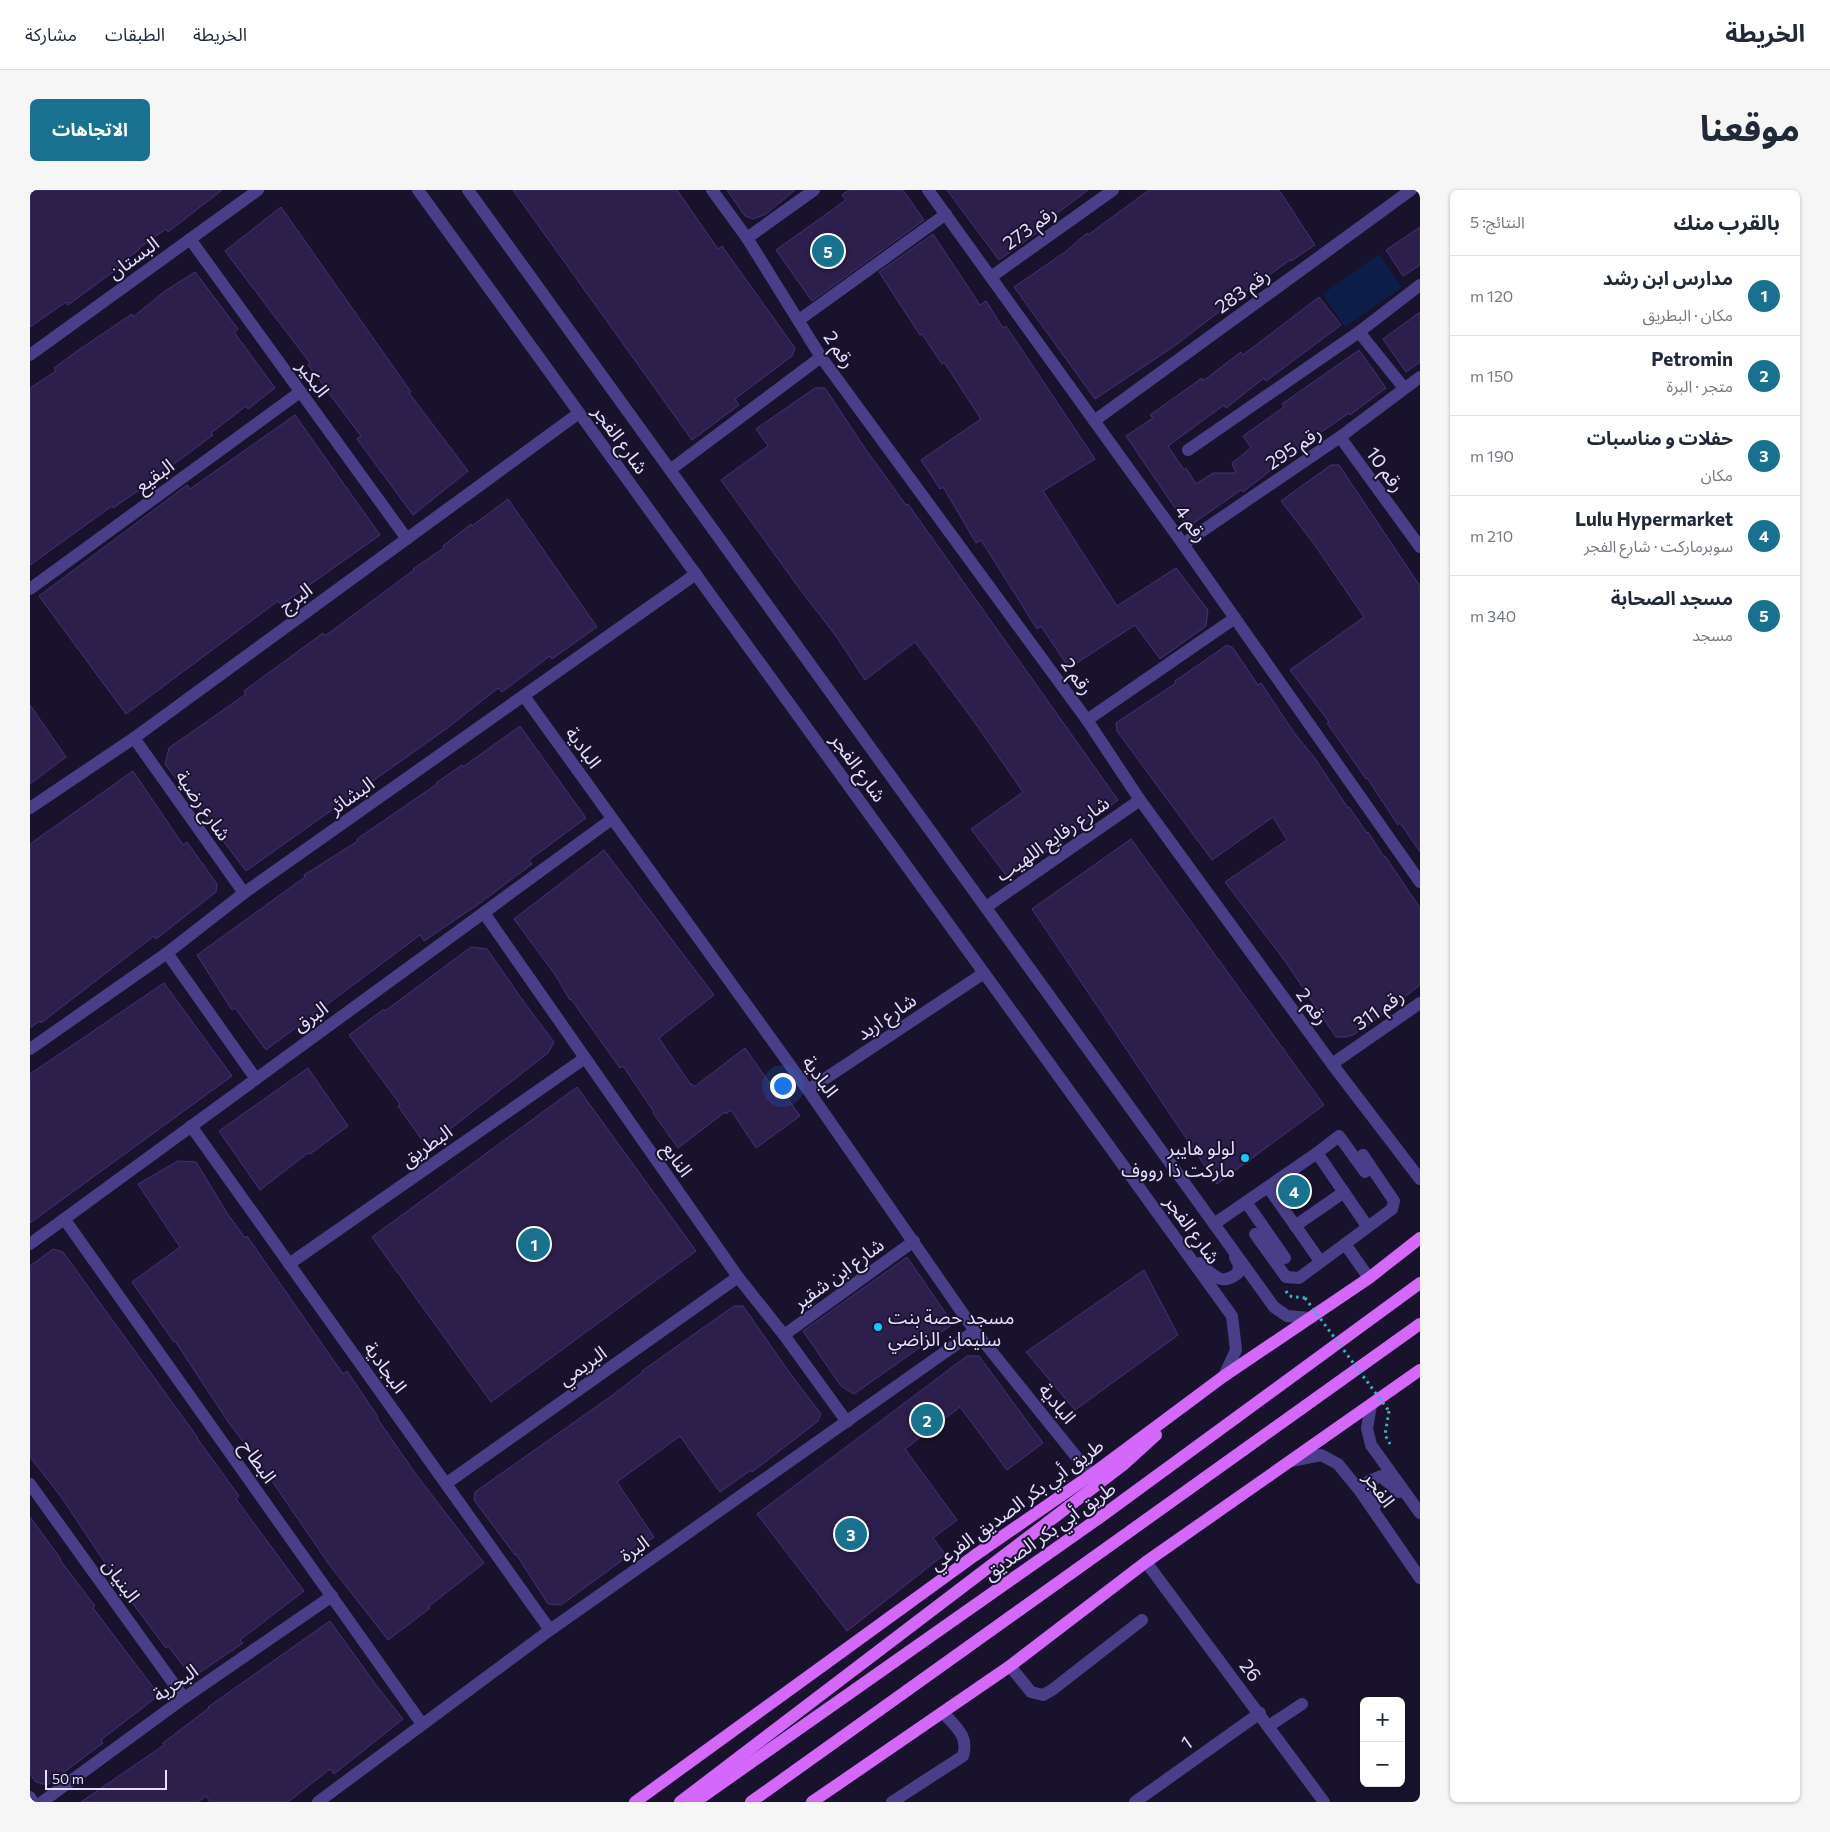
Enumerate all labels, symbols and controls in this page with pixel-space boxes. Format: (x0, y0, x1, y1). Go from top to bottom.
text: الخريطة (1725, 18, 1805, 47)
text: مشاركة (25, 23, 77, 45)
text: الطبقات (105, 23, 165, 45)
text: الخريطة (193, 23, 247, 45)
button: الاتجاهات (30, 99, 150, 161)
text: موقعنا (1700, 105, 1800, 148)
street label: رقم 273 (998, 200, 1063, 257)
text: بالقرب منك (1674, 209, 1780, 234)
text: النتائج: 5 (1470, 212, 1525, 231)
street label: البستان (103, 231, 163, 283)
pin: 5 (812, 232, 844, 270)
street label: رقم 283 (1210, 262, 1276, 321)
text: مدارس ابن رشد (1603, 266, 1733, 289)
text: 120 m (1470, 286, 1513, 305)
text: 1 (1760, 286, 1768, 305)
text: مكان · البطريق (1643, 305, 1733, 324)
street label: رقم 2 (816, 326, 861, 374)
text: Petromin (1651, 347, 1733, 370)
street label: البكير (291, 354, 335, 402)
text: 150 m (1470, 366, 1514, 385)
text: 2 (1759, 366, 1769, 385)
text: متجر · البرة (1667, 376, 1733, 395)
street label: شارع الفجر (585, 399, 654, 480)
street label: رقم 295 (1261, 420, 1327, 477)
text: حفلات و مناسبات (1587, 426, 1733, 449)
street label: رقم 10 (1359, 442, 1410, 498)
text: 190 m (1470, 446, 1514, 465)
text: 3 (1759, 446, 1769, 465)
street label: البقيع (130, 453, 180, 500)
text: مكان (1701, 465, 1733, 484)
street label: رقم 4 (1168, 500, 1213, 549)
text: Lulu Hypermarket (1575, 507, 1733, 530)
text: 210 m (1470, 526, 1513, 545)
text: 4 (1759, 526, 1769, 545)
text: سوبرماركت · شارع الفجر (1584, 536, 1733, 555)
street label: البرج (274, 577, 318, 619)
text: مسجد الصحابة (1611, 586, 1733, 609)
text: 340 m (1470, 606, 1516, 625)
text: 5 (1759, 606, 1769, 625)
text: مسجد (1692, 625, 1733, 644)
street label: رقم 2 (1054, 653, 1099, 701)
street label: البادية (561, 722, 607, 772)
street label: شارع الفجر (823, 727, 892, 808)
street label: شارع رضية (169, 765, 237, 846)
street label: البشائر (323, 771, 379, 820)
street label: شارع رفايع اللهيب (991, 790, 1115, 889)
street label: رقم 2 (1289, 983, 1334, 1031)
street label: رقم 311 (1348, 983, 1410, 1038)
street label: شارع اربد (852, 988, 922, 1047)
street label: البرق (288, 996, 333, 1037)
street label: البادية (798, 1051, 844, 1101)
your location (770, 1073, 796, 1099)
street label: البطريق (396, 1119, 457, 1172)
place label: لولو هايبر ماركت ذا رووف (1121, 1136, 1235, 1182)
street label: النابع (655, 1137, 698, 1183)
marker: لولو هايبر ماركت ذا رووف (1239, 1152, 1251, 1164)
pin: 4 (1278, 1172, 1310, 1210)
street label: شارع الفجر (1157, 1189, 1226, 1270)
pin: 1 (518, 1225, 550, 1263)
street label: شارع ابن شقير (787, 1232, 890, 1317)
place label: مسجد حصة بنت سليمان الزاضي (888, 1305, 1014, 1354)
marker: مسجد حصة بنت سليمان الزاضي (872, 1321, 884, 1333)
street label: البجادية (360, 1337, 412, 1397)
street label: البريمي (553, 1340, 613, 1393)
street label: البادية (1035, 1378, 1081, 1428)
pin: 2 (911, 1401, 943, 1439)
street label: طريق أبي بكر الصديق الفرعي (925, 1433, 1107, 1575)
street label: البطاح (234, 1435, 282, 1489)
street label: الفجر (1358, 1466, 1400, 1512)
street label: طريق أبي بكر الصديق (978, 1476, 1120, 1584)
pin: 3 (835, 1515, 867, 1553)
street label: البرة (615, 1530, 654, 1567)
street label: البنيان (98, 1554, 145, 1606)
street label: 26 (1235, 1654, 1267, 1686)
street label: البحرية (148, 1658, 203, 1707)
map controls (1360, 1697, 1405, 1787)
button: + (1360, 1697, 1405, 1742)
street label: 1 (1176, 1730, 1196, 1754)
button: − (1360, 1742, 1405, 1787)
scale bar (45, 1767, 168, 1790)
text: 50 m (52, 1770, 84, 1787)

